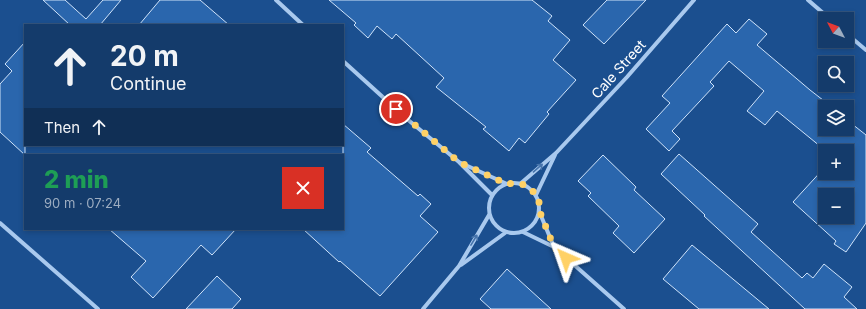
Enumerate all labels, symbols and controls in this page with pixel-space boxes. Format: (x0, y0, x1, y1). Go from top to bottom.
north arrow (818, 12, 854, 48)
map controls (818, 12, 854, 224)
street label: Cale Street (587, 36, 649, 102)
text: 20 m (110, 39, 179, 73)
icon: ahead (44, 40, 96, 92)
button: search (818, 56, 854, 92)
text: Continue (110, 73, 187, 94)
pin (379, 92, 413, 126)
icon: arrive (385, 98, 407, 120)
button: layers (818, 100, 854, 136)
icon: ahead (88, 116, 110, 138)
text: Then (44, 118, 80, 137)
button: + (818, 144, 854, 180)
one-way arrow (533, 164, 544, 173)
text: 2 min (44, 165, 109, 194)
button: close (282, 167, 324, 209)
button: − (818, 188, 854, 224)
text: 90 m · 07:24 (44, 195, 121, 211)
one-way arrow (470, 235, 478, 246)
position arrow (545, 237, 587, 279)

